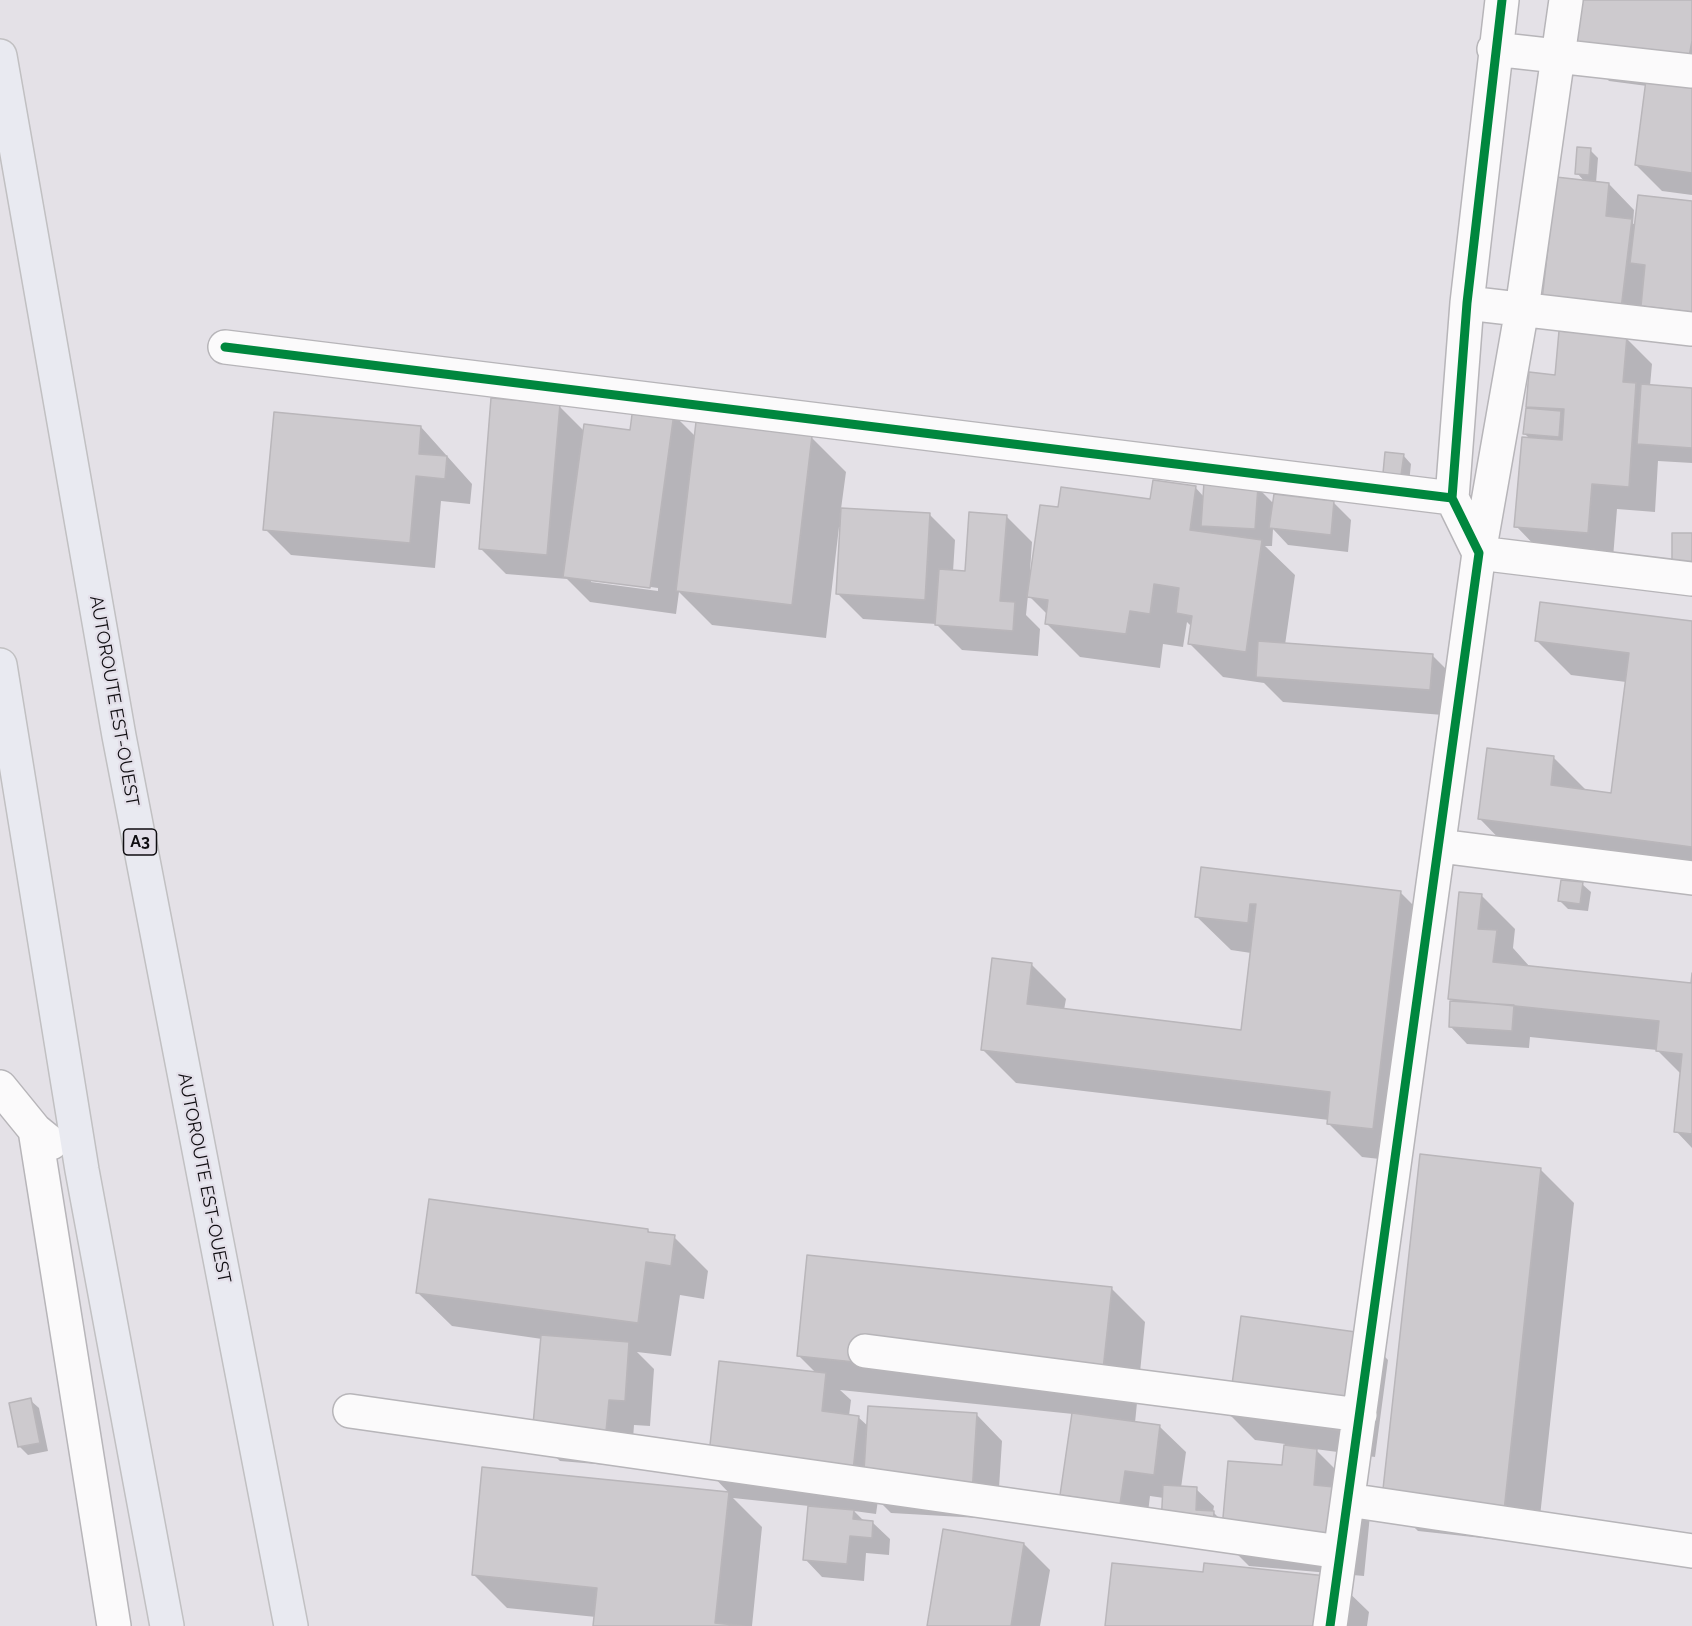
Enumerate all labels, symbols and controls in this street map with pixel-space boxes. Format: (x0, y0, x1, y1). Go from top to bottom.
street label: AUTOROUTE EST-OUEST (85, 594, 143, 808)
road number: A3 (124, 829, 156, 855)
street label: AUTOROUTE EST-OUEST (173, 1071, 235, 1285)

